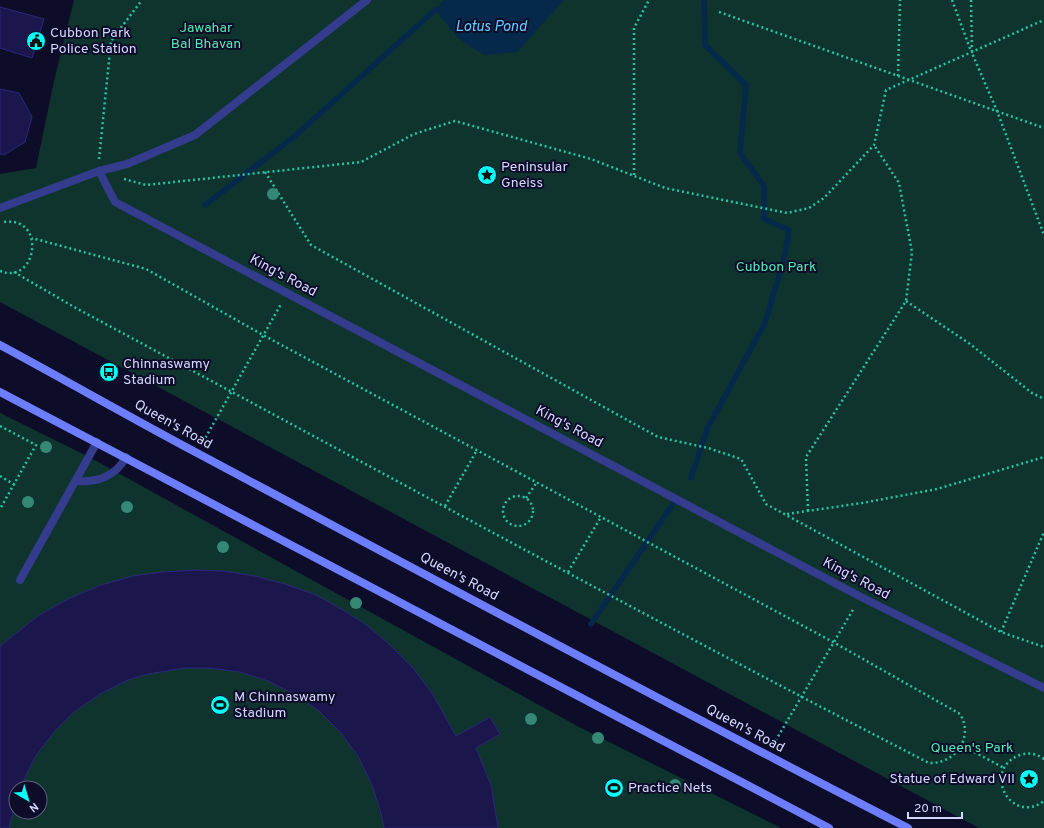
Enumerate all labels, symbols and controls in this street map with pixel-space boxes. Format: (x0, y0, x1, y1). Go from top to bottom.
water label: Lotus Pond (455, 18, 528, 37)
park label: Jawahar Bal Bhavan (171, 20, 241, 53)
place label: Cubbon Park Police Station (50, 25, 137, 58)
public building icon: Cubbon Park Police Station (25, 30, 47, 52)
place label: Peninsular Gneiss (501, 159, 568, 192)
place icon: Peninsular Gneiss (476, 164, 498, 186)
street label: King's Road (246, 251, 320, 301)
park label: Cubbon Park (736, 259, 816, 276)
place label: Chinnaswamy Stadium (123, 356, 210, 389)
bus stop icon: Chinnaswamy Stadium (98, 361, 120, 383)
street label: Queen's Road (131, 397, 215, 453)
street label: King's Road (532, 402, 606, 452)
street label: Queen's Road (417, 549, 501, 605)
street label: King's Road (819, 554, 893, 604)
place label: M Chinnaswamy Stadium (234, 689, 336, 722)
sports icon: M Chinnaswamy Stadium (209, 694, 231, 716)
street label: Queen's Road (703, 701, 787, 757)
park label: Queen's Park (930, 740, 1014, 757)
place icon: Statue of Edward VII (1018, 768, 1040, 790)
place label: Statue of Edward VII (889, 771, 1015, 788)
sports icon: Practice Nets (603, 777, 625, 799)
north arrow (8, 780, 48, 820)
place label: Practice Nets (628, 780, 712, 797)
scale bar (908, 794, 962, 820)
text: N (26, 799, 41, 815)
text: 20 m (914, 801, 942, 817)

